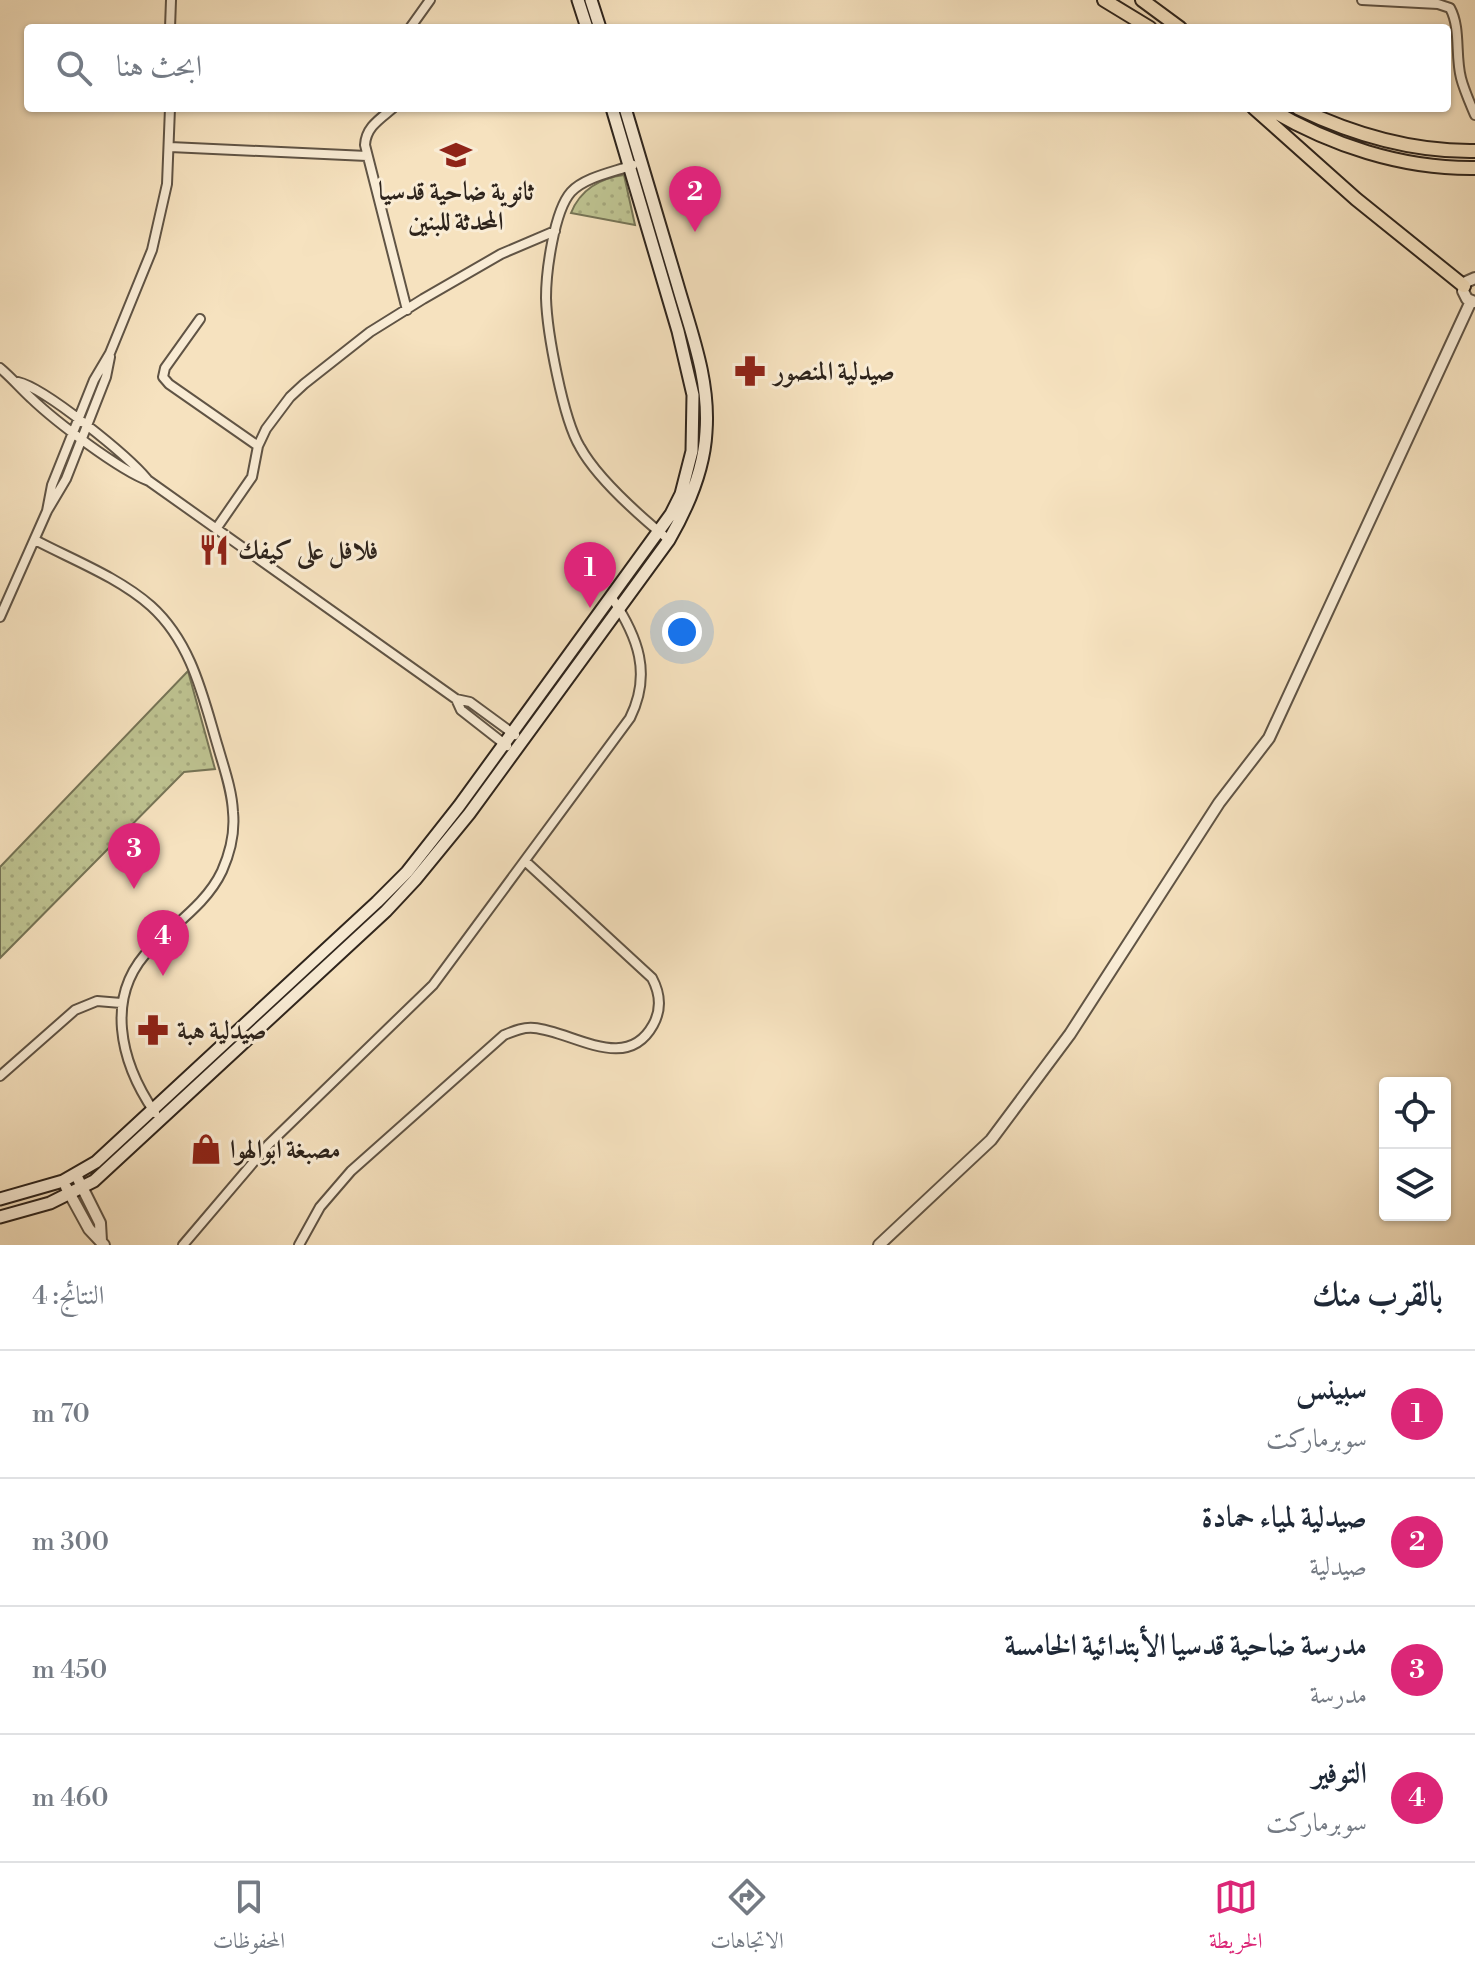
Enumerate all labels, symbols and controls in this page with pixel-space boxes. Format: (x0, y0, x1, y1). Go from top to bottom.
search box (24, 24, 1451, 112)
icon: search (52, 46, 96, 90)
text: ابحث هنا (116, 48, 202, 86)
school or university icon: ثانوية ضاحية قدسيا المحدثة للبنين (439, 138, 473, 172)
pin: 2 (669, 166, 721, 232)
place label: ثانوية ضاحية قدسيا المحدثة للبنين (378, 176, 535, 238)
pharmacy icon: صيدلية المنصور (733, 354, 767, 388)
place label: صيدلية المنصور (771, 356, 895, 388)
restaurant icon: فلافل على كيفك (197, 533, 231, 567)
place label: فلافل على كيفك (238, 535, 378, 571)
pin: 1 (564, 542, 616, 608)
your location (662, 612, 702, 652)
pin: 3 (108, 823, 160, 889)
pin: 4 (137, 910, 189, 976)
pharmacy icon: صيدلية هبة (136, 1013, 170, 1047)
place label: صيدلية هبة (177, 1015, 267, 1047)
map controls (1379, 1077, 1451, 1221)
button: locate (1379, 1077, 1451, 1149)
shop icon: مصبغة ابوالهوا (189, 1132, 223, 1166)
place label: مصبغة ابوالهوا (230, 1134, 341, 1166)
button: layers (1379, 1149, 1451, 1221)
text: بالقرب منك (1312, 1274, 1443, 1316)
text: النتائج: 4 (32, 1280, 104, 1312)
text: سبينس (1296, 1371, 1367, 1409)
text: 70 m (32, 1398, 90, 1430)
text: 1 (1411, 1398, 1423, 1430)
text: سوبرماركت (1266, 1423, 1367, 1455)
text: صيدلية لمياء حمادة (1201, 1499, 1367, 1537)
text: 300 m (32, 1526, 109, 1558)
text: 2 (1409, 1526, 1425, 1558)
text: صيدلية (1310, 1551, 1367, 1583)
text: مدرسة ضاحية قدسيا الأبتدائية الخامسة (1005, 1627, 1367, 1665)
text: 450 m (32, 1654, 107, 1686)
text: 3 (1409, 1654, 1425, 1686)
text: مدرسة (1310, 1679, 1367, 1711)
text: التوفير (1312, 1755, 1367, 1793)
text: 460 m (32, 1782, 109, 1814)
text: 4 (1408, 1782, 1426, 1814)
text: سوبرماركت (1266, 1807, 1367, 1839)
tab: المحفوظات (213, 1875, 285, 1962)
tab: الاتجاهات (710, 1875, 784, 1962)
tab: الخريطة (1209, 1875, 1262, 1962)

